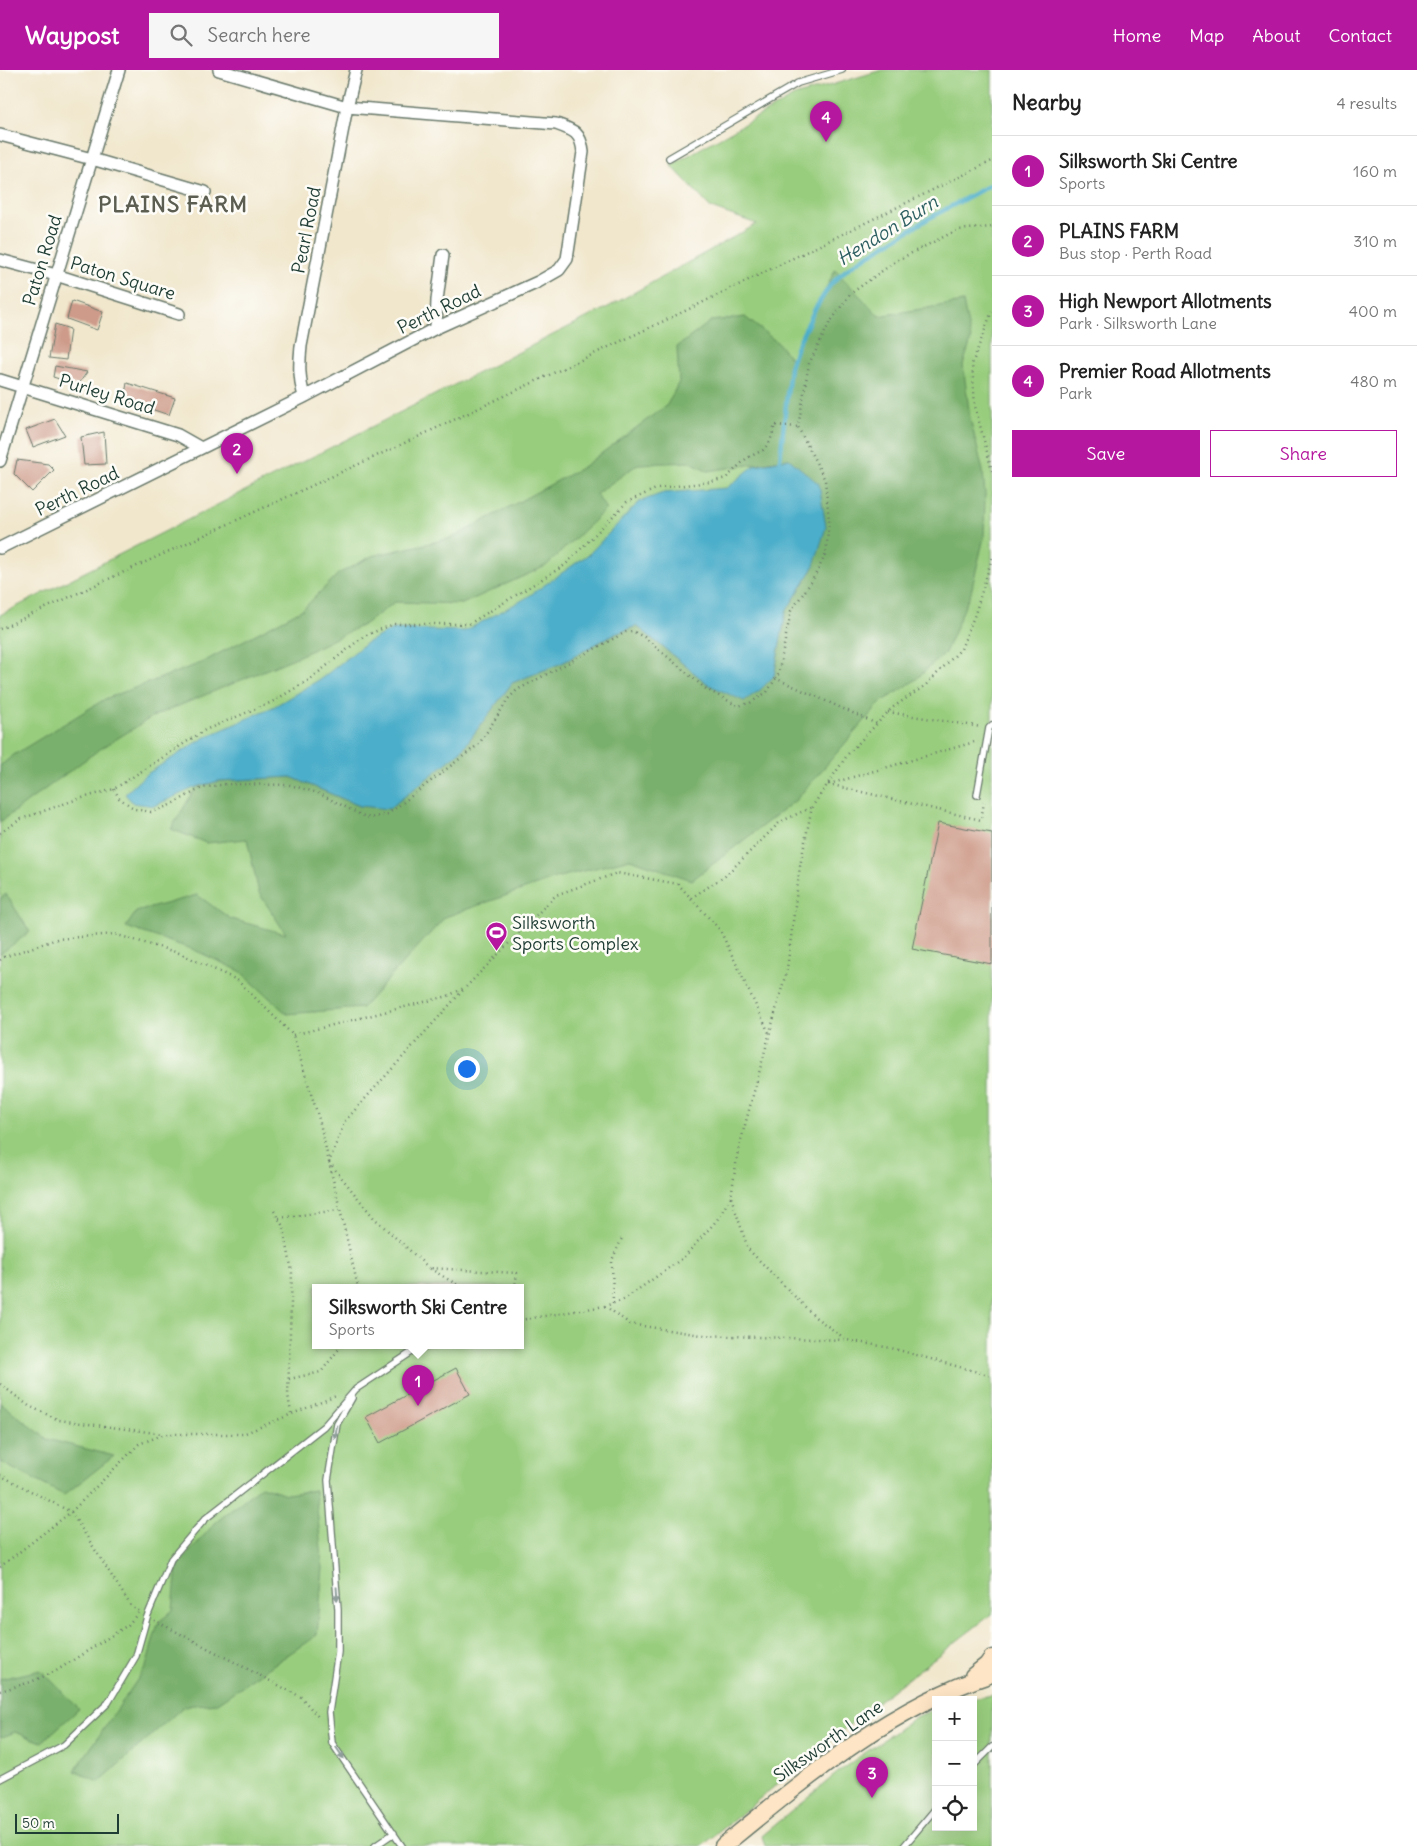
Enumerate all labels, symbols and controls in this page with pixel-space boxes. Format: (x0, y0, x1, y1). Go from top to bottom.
search box (149, 13, 499, 58)
text: Waypost (25, 20, 119, 50)
icon: search (167, 21, 195, 49)
text: Search here (207, 23, 310, 47)
text: Home (1113, 24, 1161, 47)
text: Map (1189, 24, 1224, 47)
text: About (1252, 24, 1300, 47)
text: Contact (1328, 24, 1392, 47)
text: Nearby (1012, 89, 1082, 116)
text: 4 results (1336, 93, 1397, 113)
pin: 4 (810, 101, 842, 142)
text: Silksworth Ski Centre (1059, 149, 1238, 173)
text: 1 (1025, 161, 1031, 181)
text: 160 m (1353, 161, 1397, 181)
text: Sports (1059, 173, 1105, 193)
street label: Pearl Road (286, 184, 326, 275)
water label: Hendon Burn (832, 189, 943, 270)
district label: PLAINS FARM (98, 190, 248, 218)
street label: Paton Road (17, 211, 67, 308)
text: PLAINS FARM (1059, 219, 1179, 243)
text: 2 (1024, 231, 1032, 251)
text: 310 m (1353, 231, 1397, 251)
text: Bus stop · Perth Road (1059, 243, 1212, 263)
street label: Paton Square (68, 251, 178, 305)
street label: Perth Road (393, 279, 485, 339)
text: High Newport Allotments (1059, 289, 1272, 313)
text: 3 (1023, 301, 1033, 321)
text: 400 m (1349, 301, 1397, 321)
text: Park · Silksworth Lane (1059, 313, 1217, 333)
text: Premier Road Allotments (1059, 359, 1271, 383)
street label: Purley Road (56, 369, 158, 420)
text: 4 (1023, 371, 1033, 391)
text: 480 m (1350, 371, 1397, 391)
text: Park (1059, 383, 1092, 403)
button: Save (1012, 430, 1200, 477)
button: Share (1210, 430, 1397, 477)
pin: 2 (221, 433, 253, 474)
street label: Perth Road (31, 461, 123, 521)
place label: Silksworth Sports Complex (512, 911, 639, 955)
sports icon: Silksworth Sports Complex (484, 920, 508, 951)
your location (454, 1056, 480, 1082)
popup (312, 1284, 524, 1349)
text: Silksworth Ski Centre (329, 1295, 507, 1319)
text: Sports (329, 1319, 375, 1339)
pin: 1 (402, 1365, 434, 1406)
one-way arrow (331, 1425, 339, 1441)
one-way arrow (333, 1586, 341, 1602)
street label: Silksworth Lane (769, 1695, 887, 1787)
map controls (932, 1696, 977, 1831)
button: + (932, 1696, 977, 1741)
button: − (932, 1741, 977, 1786)
one-way arrow (335, 1747, 344, 1760)
pin: 3 (856, 1757, 888, 1798)
button: locate (932, 1786, 977, 1831)
scale bar (15, 1811, 119, 1834)
text: 50 m (22, 1814, 55, 1832)

